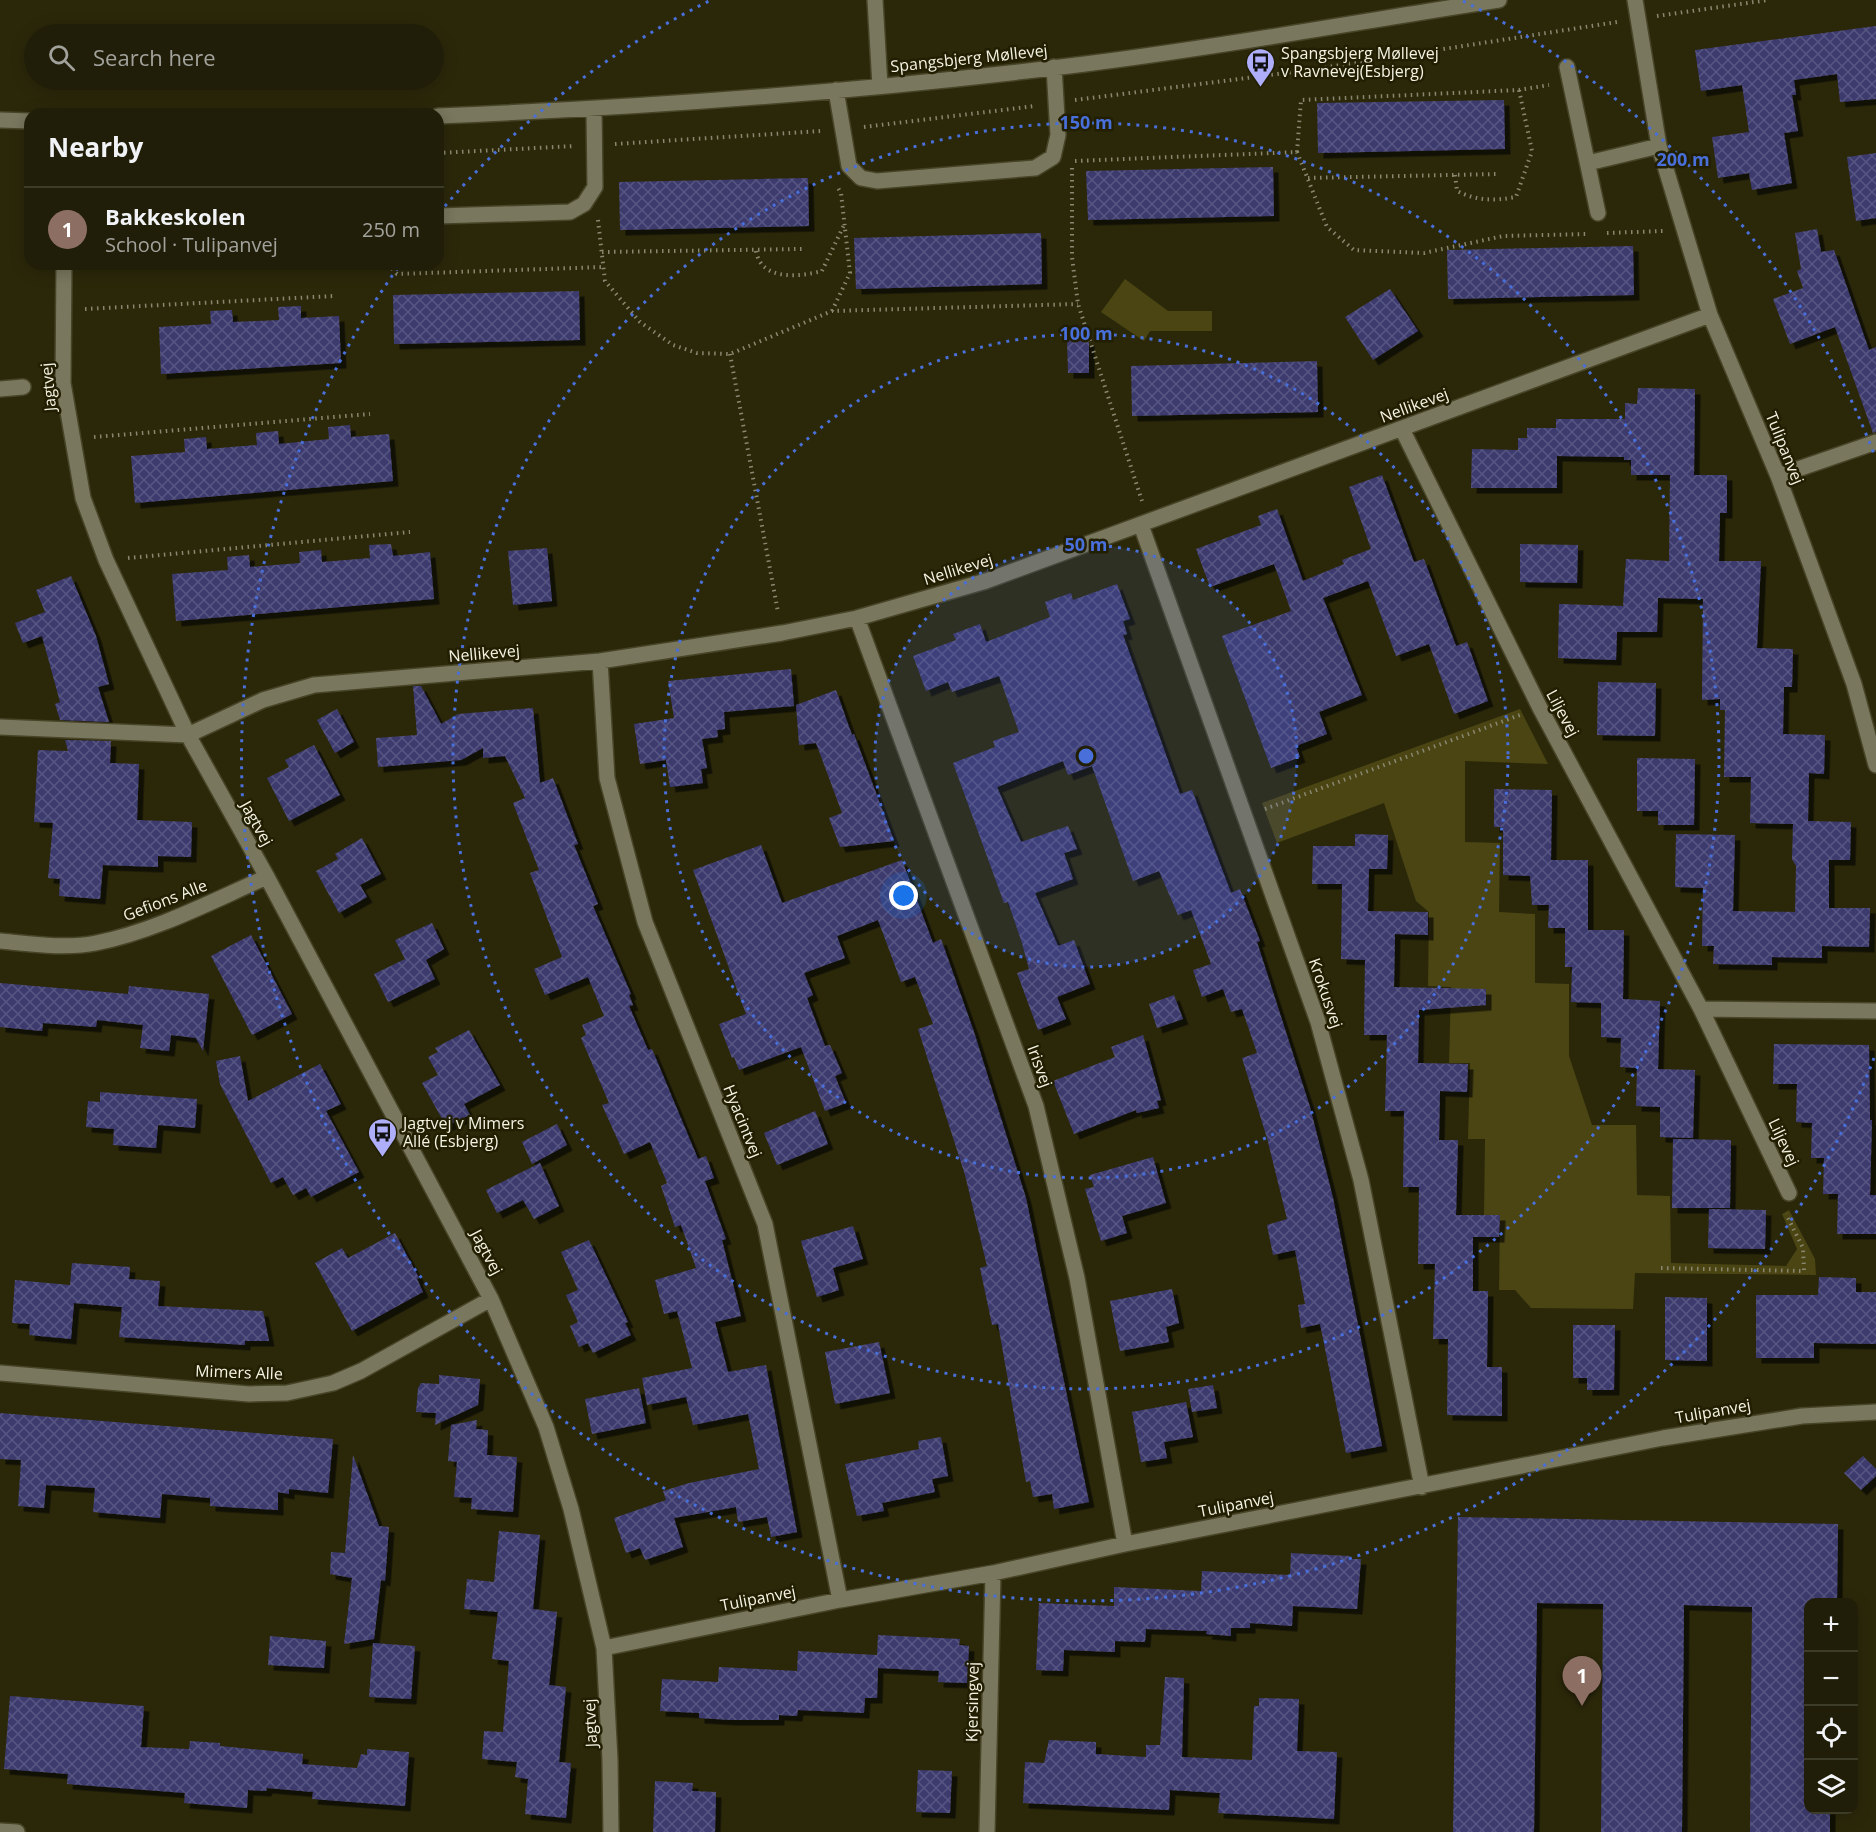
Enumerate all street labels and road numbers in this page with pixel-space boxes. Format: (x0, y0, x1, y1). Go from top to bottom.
street label: Spangsbjerg Møllevej (889, 39, 1049, 77)
street label: Jagtvej (35, 362, 61, 414)
street label: Nellikevej (1377, 382, 1451, 428)
street label: Tulipanvej (1761, 409, 1809, 487)
street label: Nellikevej (921, 548, 995, 590)
street label: Nellikevej (447, 639, 521, 667)
street label: Liljevej (1541, 686, 1585, 740)
street label: Jagtvej (235, 795, 278, 850)
street label: Gefions Alle (120, 874, 210, 926)
street label: Krokusvej (1304, 955, 1348, 1031)
street label: Irisvej (1022, 1042, 1058, 1090)
street label: Hyacintvej (718, 1081, 768, 1161)
street label: Liljevej (1763, 1114, 1805, 1170)
street label: Jagtvej (465, 1224, 508, 1279)
street label: Mimers Alle (195, 1359, 283, 1385)
street label: Tulipanvej (1674, 1394, 1752, 1428)
street label: Tulipanvej (1196, 1486, 1276, 1522)
street label: Tulipanvej (718, 1580, 798, 1616)
street label: Kjersingvej (960, 1662, 984, 1742)
street label: Jagtvej (578, 1698, 602, 1750)

